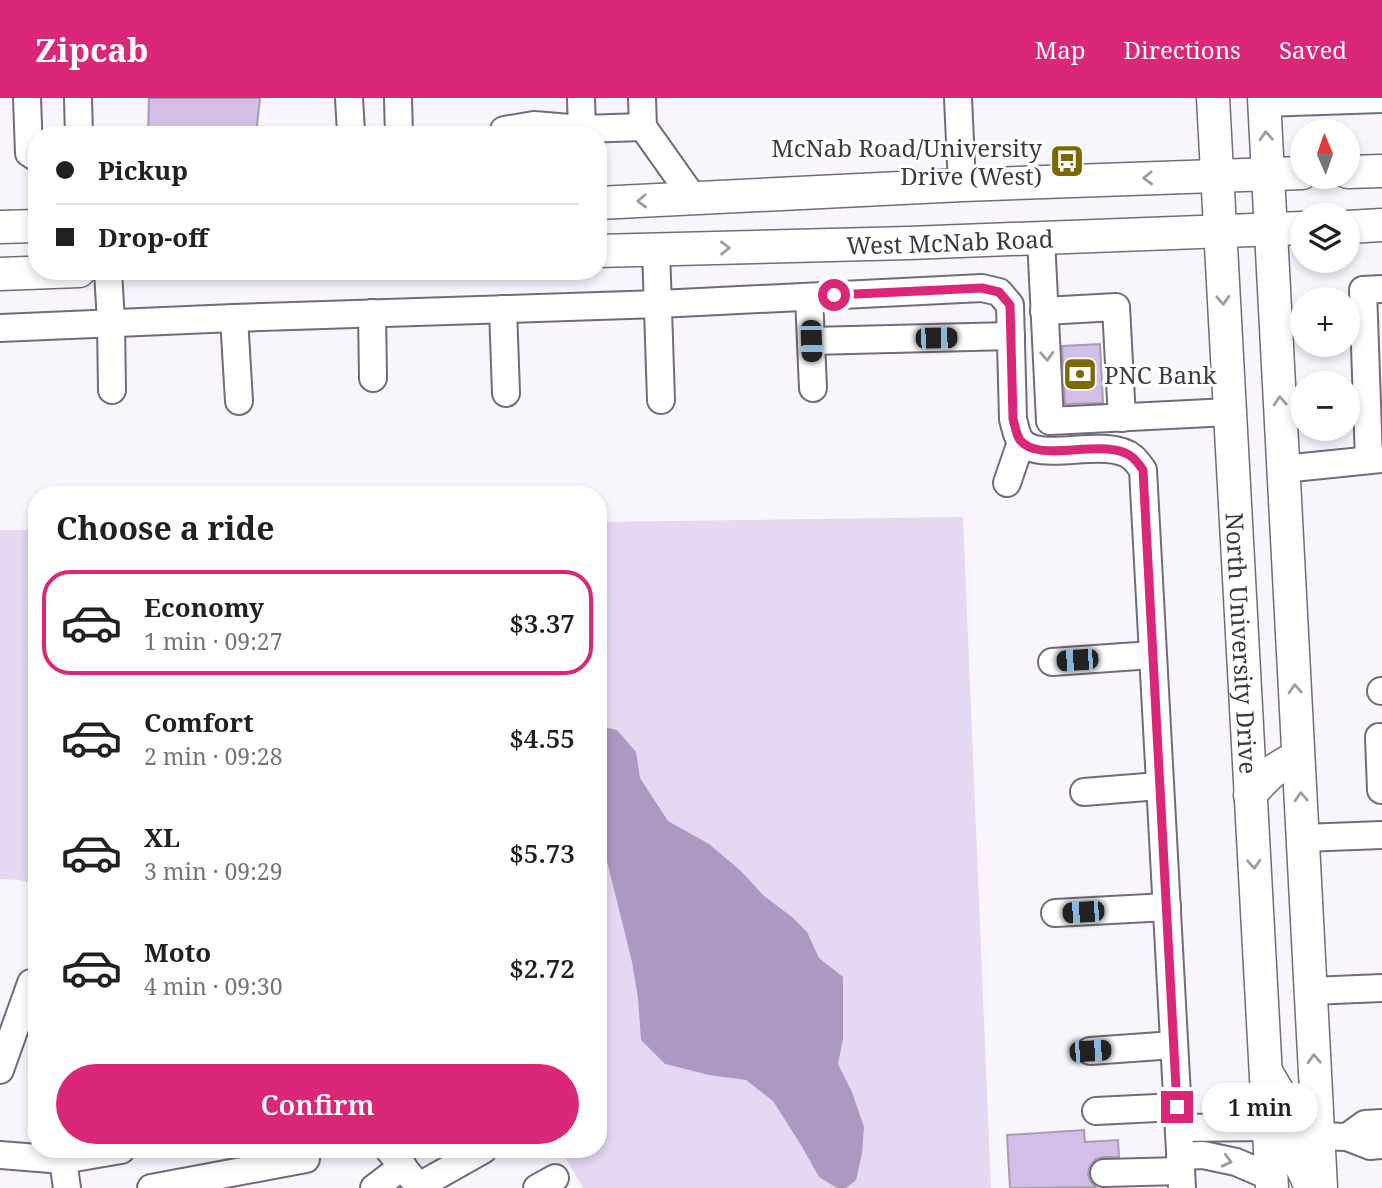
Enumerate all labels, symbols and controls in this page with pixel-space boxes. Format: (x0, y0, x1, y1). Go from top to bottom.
text: Zipcab (35, 27, 149, 72)
text: Map (1035, 33, 1086, 66)
text: Directions (1124, 33, 1241, 66)
text: Saved (1279, 33, 1347, 66)
north arrow (1290, 119, 1360, 189)
map controls (1290, 119, 1360, 441)
one-way arrow (1259, 130, 1274, 141)
place label: McNab Road/University Drive (West) (771, 131, 1042, 192)
bus stop icon: McNab Road/University Drive (West) (1048, 142, 1086, 180)
text: Pickup (98, 152, 188, 188)
one-way arrow (1142, 171, 1153, 186)
one-way arrow (637, 194, 648, 209)
button: layers (1290, 203, 1360, 273)
text: Drop-off (98, 219, 208, 255)
street label: West McNab Road (846, 221, 1054, 261)
one-way arrow (719, 240, 730, 255)
route start (818, 279, 850, 311)
button: + (1290, 287, 1360, 357)
one-way arrow (1215, 294, 1230, 305)
car (800, 320, 823, 362)
car (915, 327, 958, 349)
one-way arrow (1039, 350, 1054, 361)
bank icon: PNC Bank (1061, 355, 1099, 393)
place label: PNC Bank (1104, 358, 1217, 391)
button: − (1290, 371, 1360, 441)
one-way arrow (1273, 395, 1288, 406)
text: Choose a ride (56, 506, 275, 549)
street label: North University Drive (1219, 512, 1266, 775)
text: Economy (144, 589, 264, 625)
icon: car (60, 591, 123, 654)
text: $3.37 (509, 605, 575, 641)
text: 1 min · 09:27 (144, 625, 282, 657)
car (1056, 648, 1099, 672)
one-way arrow (1287, 683, 1302, 694)
text: Comfort (144, 704, 254, 740)
icon: car (60, 706, 123, 769)
text: $4.55 (509, 720, 575, 756)
text: 2 min · 09:28 (144, 740, 282, 772)
one-way arrow (1293, 792, 1308, 803)
text: XL (144, 819, 180, 855)
icon: car (60, 821, 123, 884)
text: $5.73 (509, 835, 575, 871)
text: 3 min · 09:29 (144, 855, 282, 887)
one-way arrow (1246, 858, 1261, 869)
car (1062, 900, 1105, 924)
text: Moto (144, 934, 211, 970)
icon: car (60, 936, 123, 999)
text: $2.72 (509, 950, 575, 986)
text: 4 min · 09:30 (144, 970, 282, 1002)
car (1069, 1039, 1112, 1063)
one-way arrow (1307, 1053, 1322, 1064)
button: Confirm (56, 1064, 579, 1144)
callout: 1 min (1202, 1082, 1317, 1132)
route end (1161, 1091, 1193, 1123)
text: 1 min (1228, 1091, 1292, 1123)
one-way arrow (1221, 1152, 1233, 1167)

